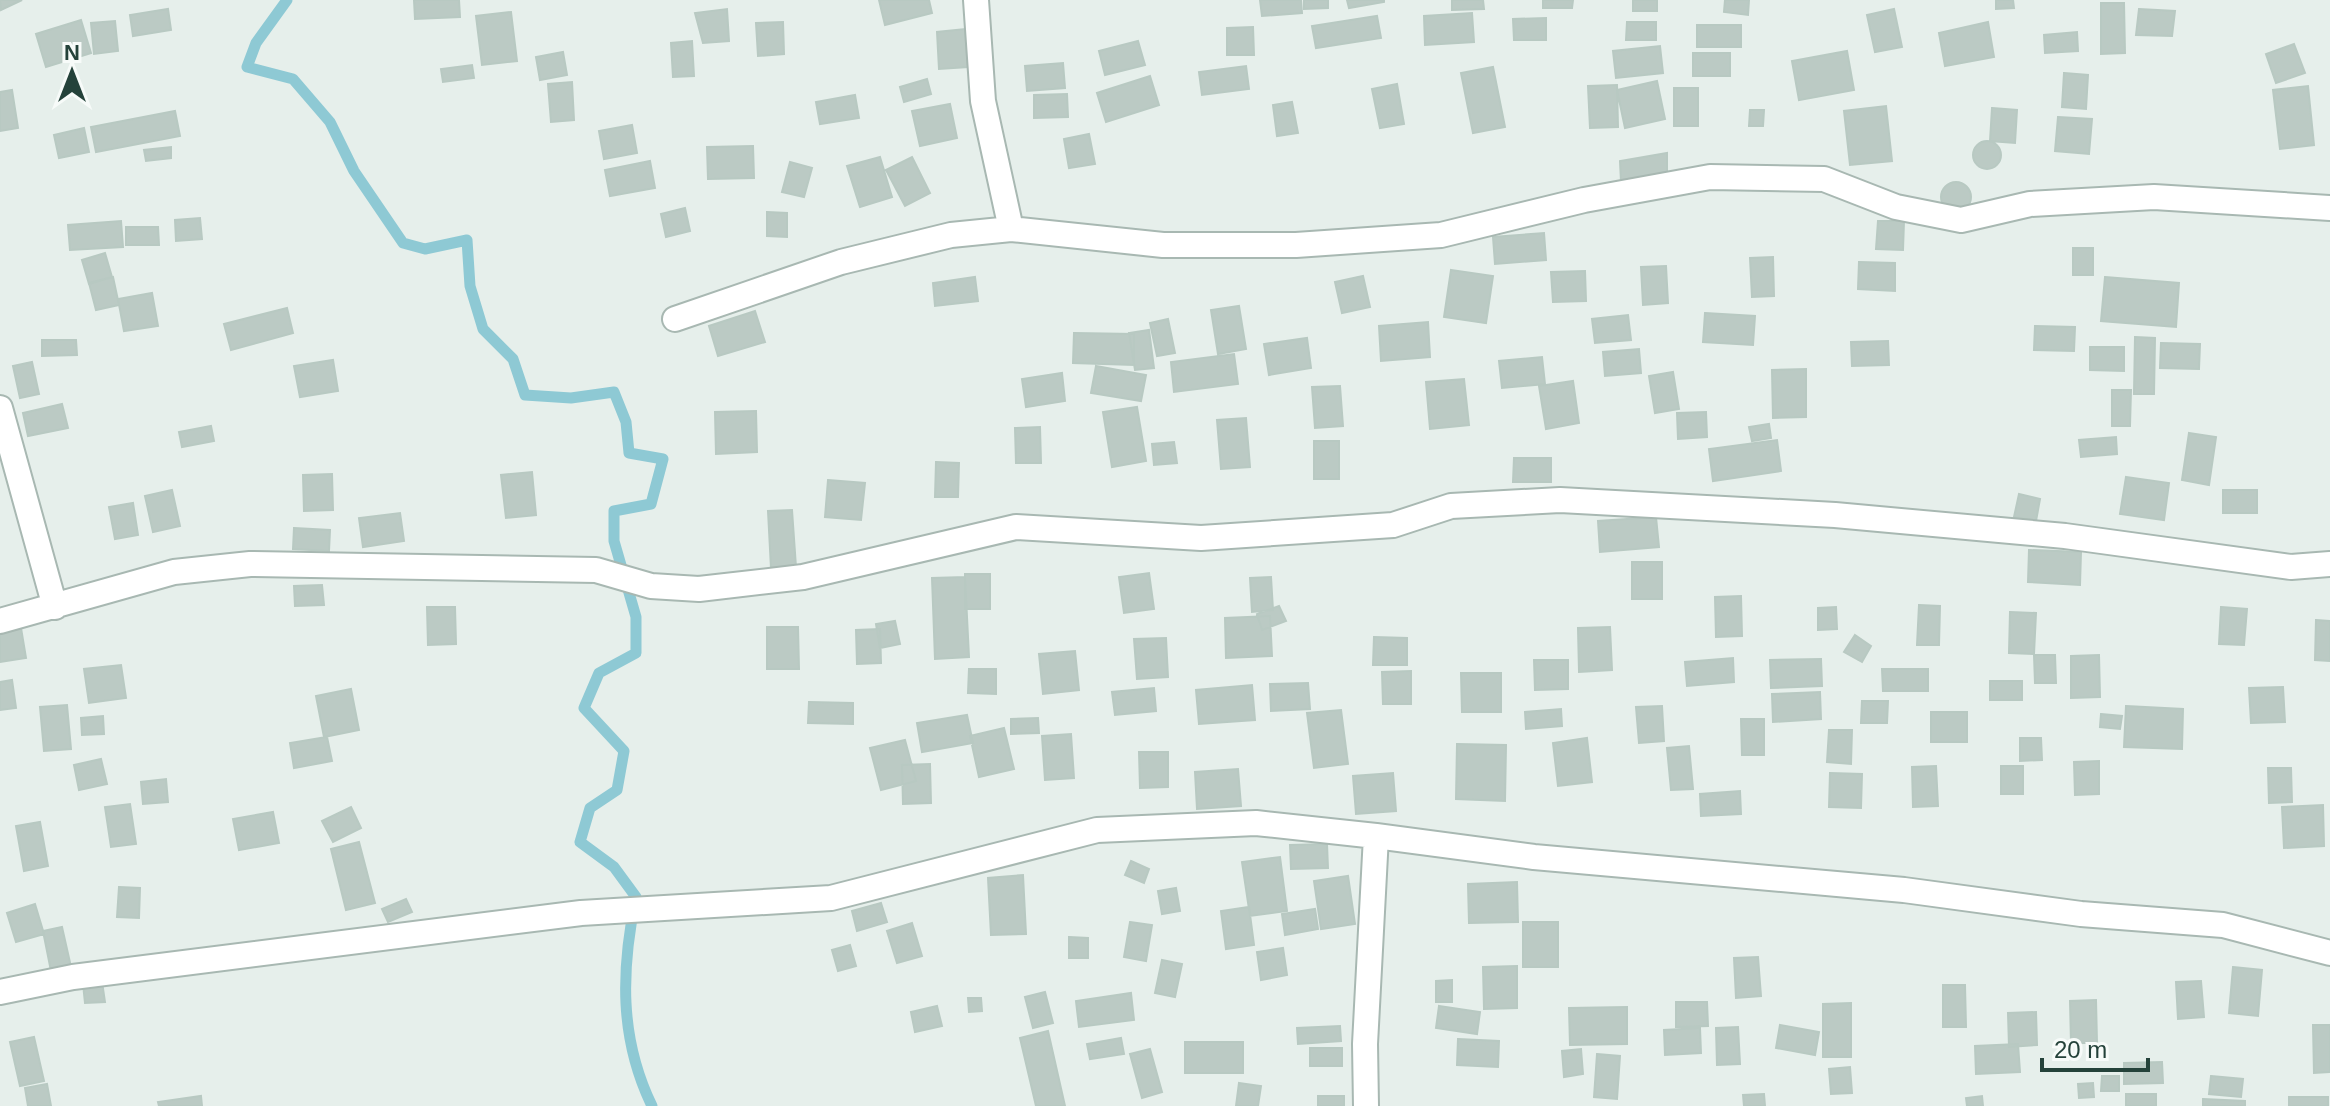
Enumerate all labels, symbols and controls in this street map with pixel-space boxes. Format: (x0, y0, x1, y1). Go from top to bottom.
north arrow (32, 32, 112, 112)
text: N (64, 40, 80, 65)
scale bar (2042, 1022, 2148, 1072)
text: 20 m (2054, 1036, 2107, 1063)

